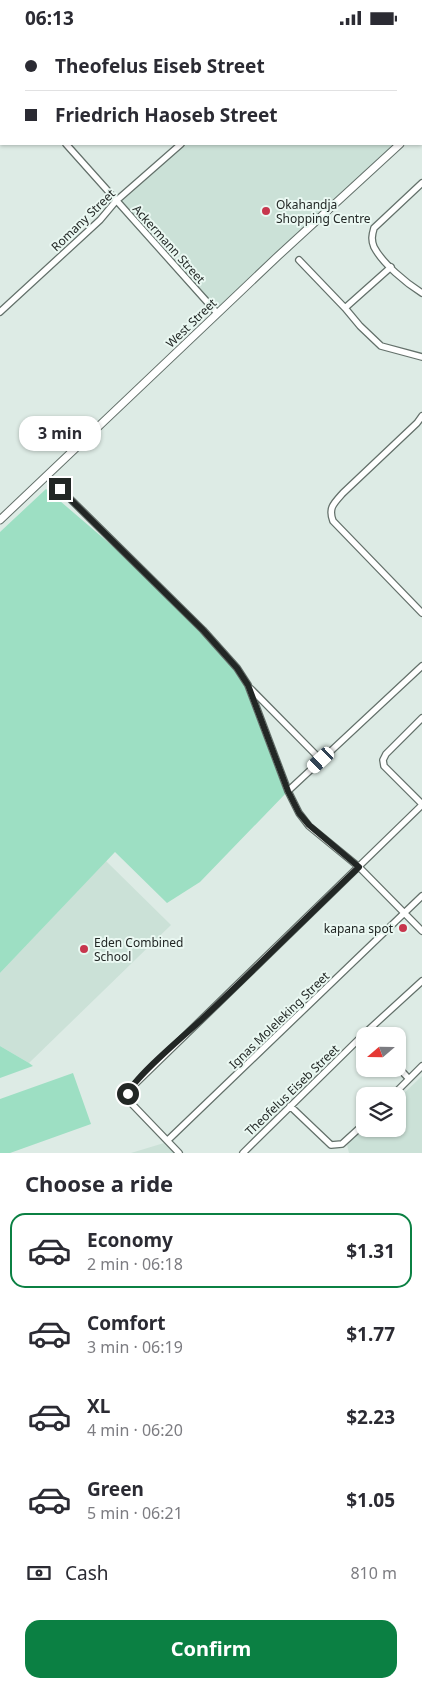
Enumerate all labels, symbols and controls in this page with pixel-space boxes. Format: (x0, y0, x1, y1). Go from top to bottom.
text: 06:13 (25, 5, 74, 31)
text: Theofelus Eiseb Street (55, 53, 265, 79)
text: Friedrich Haoseb Street (55, 102, 278, 128)
street label: Romany Street (47, 185, 119, 255)
place label: Okahandja Shopping Centre (276, 196, 371, 227)
street label: Ackermann Street (129, 201, 210, 288)
marker: Okahandja Shopping Centre (260, 205, 272, 217)
street label: West Street (162, 294, 221, 351)
callout: 3 min (19, 417, 101, 451)
text: 3 min (38, 422, 82, 444)
route end (49, 478, 71, 500)
car (304, 744, 337, 776)
place label: kapana spot (324, 920, 394, 937)
marker: kapana spot (397, 922, 409, 934)
place label: Eden Combined School (94, 934, 183, 965)
marker: Eden Combined School (78, 943, 90, 955)
street label: Ignas Moleleking Street (225, 967, 333, 1072)
north arrow (356, 1027, 406, 1077)
map controls (356, 1027, 406, 1137)
street label: Theofelus Eiseb Street (241, 1040, 343, 1139)
route start (117, 1083, 139, 1105)
button: layers (356, 1087, 406, 1137)
text: Choose a ride (25, 1168, 173, 1198)
text: Economy (87, 1227, 173, 1253)
icon: car (27, 1228, 72, 1273)
text: $1.31 (346, 1238, 395, 1264)
text: 2 min · 06:18 (87, 1253, 183, 1275)
text: Comfort (87, 1310, 166, 1336)
icon: car (27, 1311, 72, 1356)
text: $1.77 (346, 1321, 395, 1347)
text: 3 min · 06:19 (87, 1336, 183, 1358)
text: XL (87, 1393, 110, 1419)
icon: car (27, 1394, 72, 1439)
text: $2.23 (346, 1404, 395, 1430)
text: 4 min · 06:20 (87, 1419, 183, 1441)
text: Green (87, 1476, 144, 1502)
icon: car (27, 1477, 72, 1522)
text: $1.05 (346, 1487, 395, 1513)
text: 5 min · 06:21 (87, 1502, 183, 1524)
icon: cash (25, 1559, 53, 1587)
text: Cash (65, 1560, 109, 1586)
text: 810 m (350, 1562, 397, 1584)
button: Confirm (25, 1620, 397, 1678)

